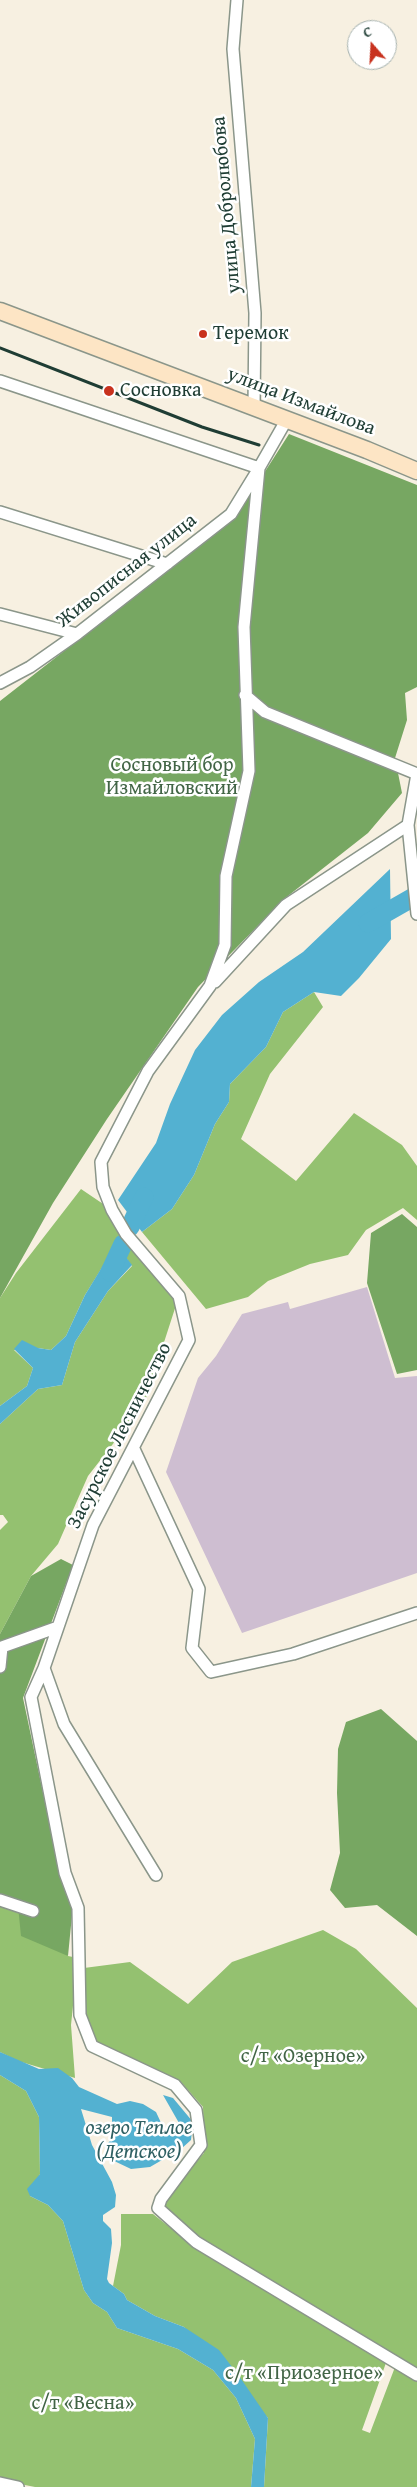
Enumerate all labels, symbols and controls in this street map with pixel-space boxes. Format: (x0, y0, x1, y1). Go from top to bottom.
north arrow (347, 20, 397, 70)
text: С (360, 21, 374, 43)
street label: улица Добролюбова (207, 115, 247, 295)
place label: Теремок (213, 322, 289, 346)
marker: Теремок (197, 328, 209, 340)
street label: улица Измайлова (224, 363, 378, 441)
place label: Сосновка (120, 379, 201, 403)
marker: Сосновка (102, 384, 116, 398)
street label: Живописная улица (52, 509, 202, 633)
park label: Сосновый бор Измайловский (106, 754, 238, 801)
street label: Засурское Лесничество (63, 1339, 177, 1533)
park label: с/т «Озерное» (241, 2045, 365, 2069)
water label: озеро Теплое (Детское) (86, 2116, 192, 2166)
park label: с/т «Приозерное» (225, 2362, 383, 2386)
park label: с/т «Весна» (32, 2392, 134, 2416)

